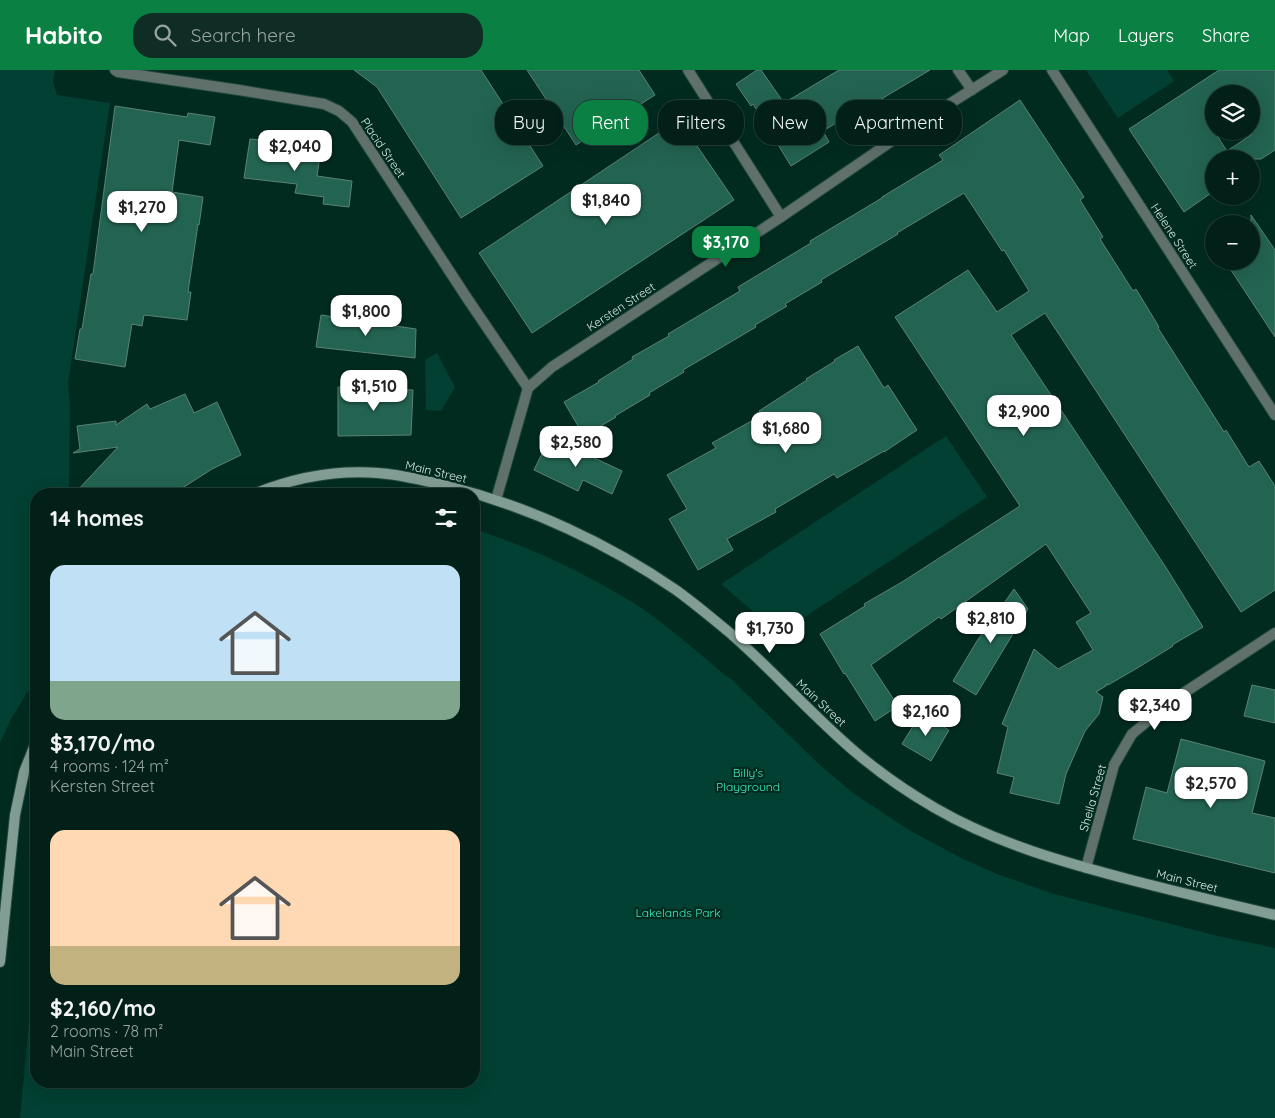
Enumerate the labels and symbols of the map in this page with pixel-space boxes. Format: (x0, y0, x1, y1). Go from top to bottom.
street label: Placid Street (358, 115, 409, 181)
pin: $2,040 (254, 129, 336, 172)
pin: $1,840 (565, 184, 647, 226)
pin: $1,270 (101, 190, 183, 233)
street label: Helene Street (1148, 200, 1201, 271)
pin: $3,170 (685, 226, 767, 268)
street label: Kersten Street (584, 279, 658, 334)
pin: $1,800 (325, 294, 407, 337)
pin: $1,510 (333, 370, 415, 412)
pin: $2,900 (983, 394, 1065, 437)
pin: $1,680 (745, 412, 827, 454)
pin: $2,580 (535, 426, 617, 468)
street label: Main Street (404, 457, 468, 486)
pin: $2,810 (950, 602, 1032, 644)
pin: $1,730 (729, 612, 811, 654)
street label: Main Street (793, 676, 849, 730)
pin: $2,340 (1114, 688, 1196, 731)
pin: $2,160 (885, 694, 967, 737)
street label: Sheila Street (1076, 763, 1109, 833)
park label: Billy's Playground (716, 765, 780, 794)
pin: $2,570 (1170, 766, 1252, 809)
street label: Main Street (1155, 866, 1219, 895)
park label: Lakelands Park (635, 905, 721, 920)

